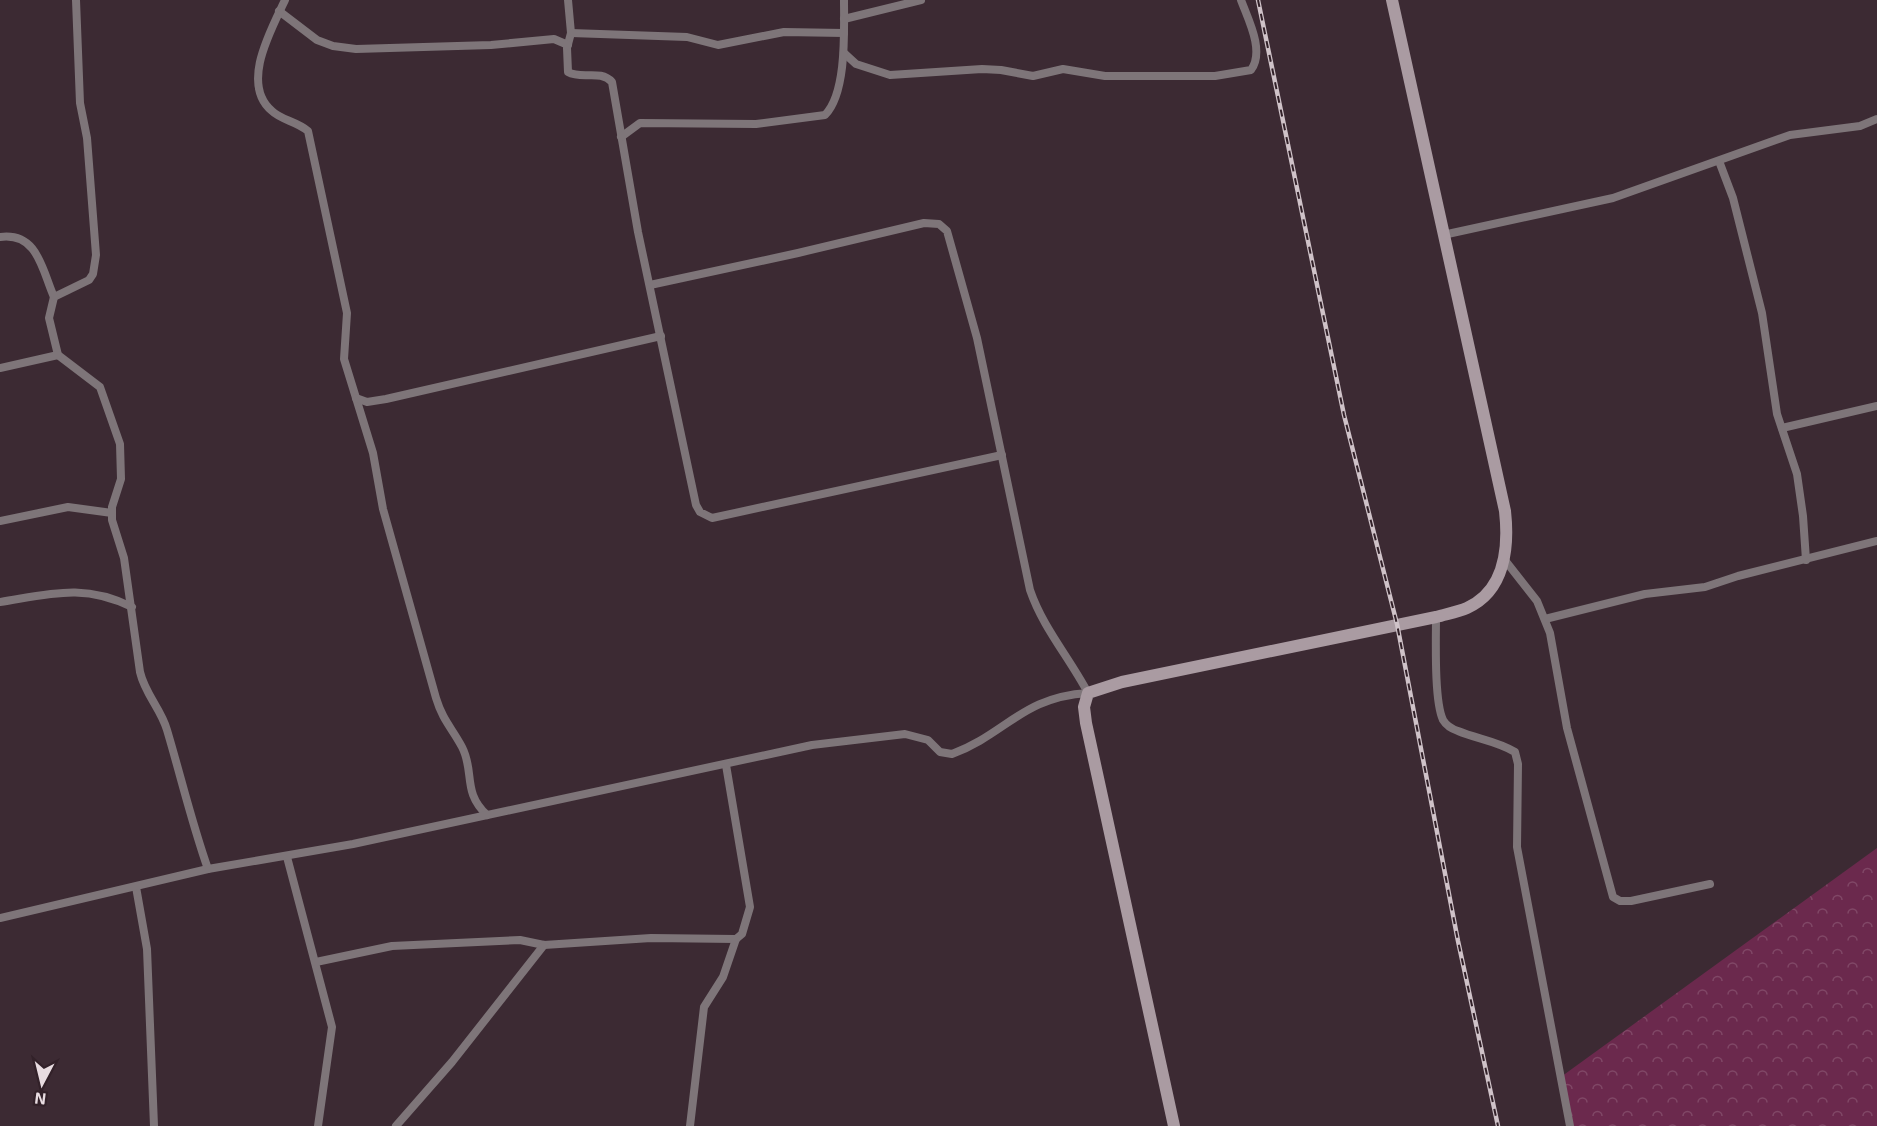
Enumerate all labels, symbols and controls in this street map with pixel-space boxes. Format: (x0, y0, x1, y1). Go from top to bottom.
north arrow (12, 1054, 72, 1114)
text: N (33, 1089, 47, 1110)

